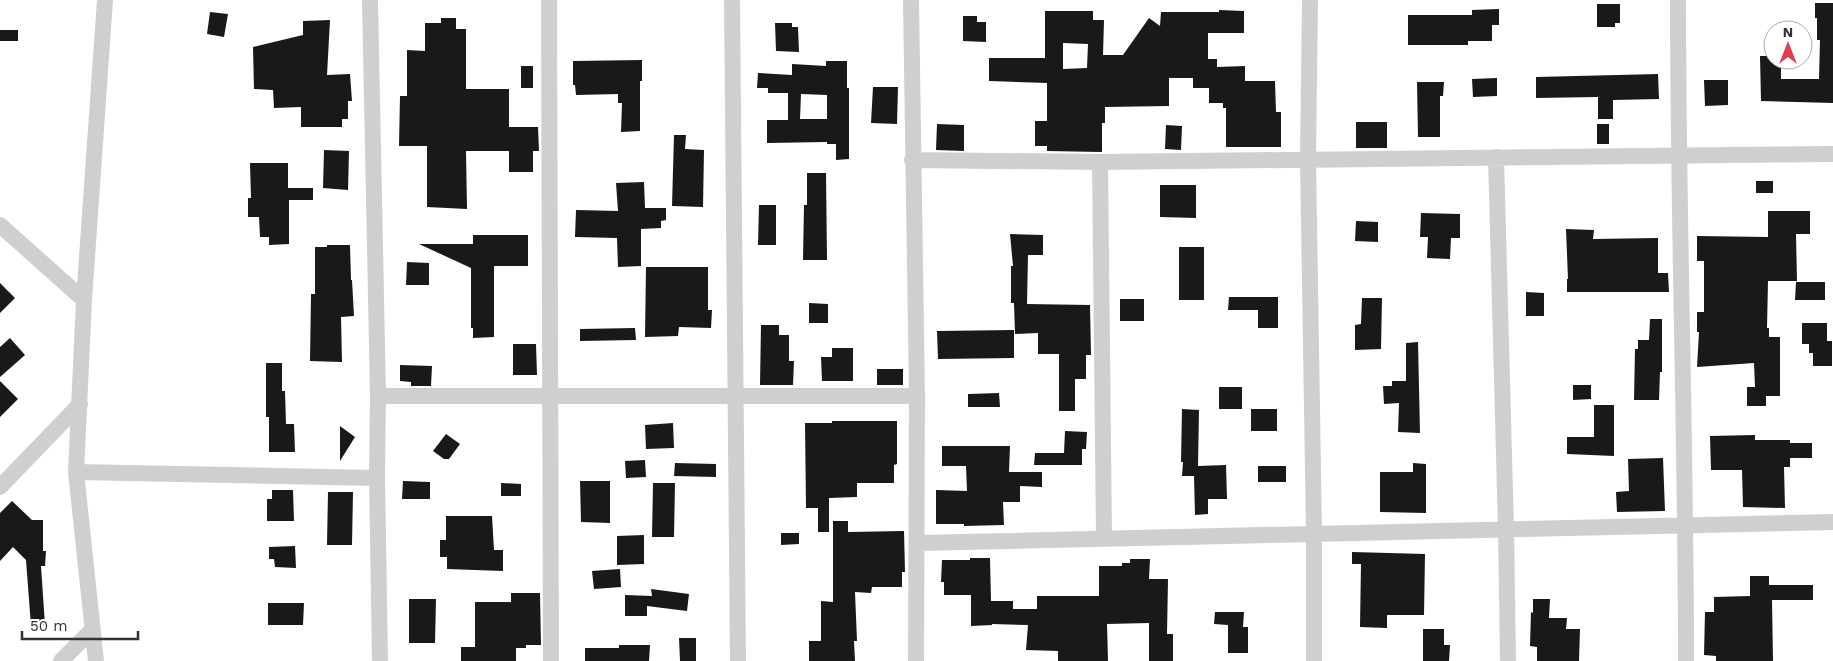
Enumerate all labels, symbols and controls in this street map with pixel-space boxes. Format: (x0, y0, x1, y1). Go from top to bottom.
north arrow (1763, 20, 1813, 70)
text: N (1783, 24, 1793, 40)
scale bar (22, 608, 139, 640)
text: 50 m (30, 617, 67, 635)

